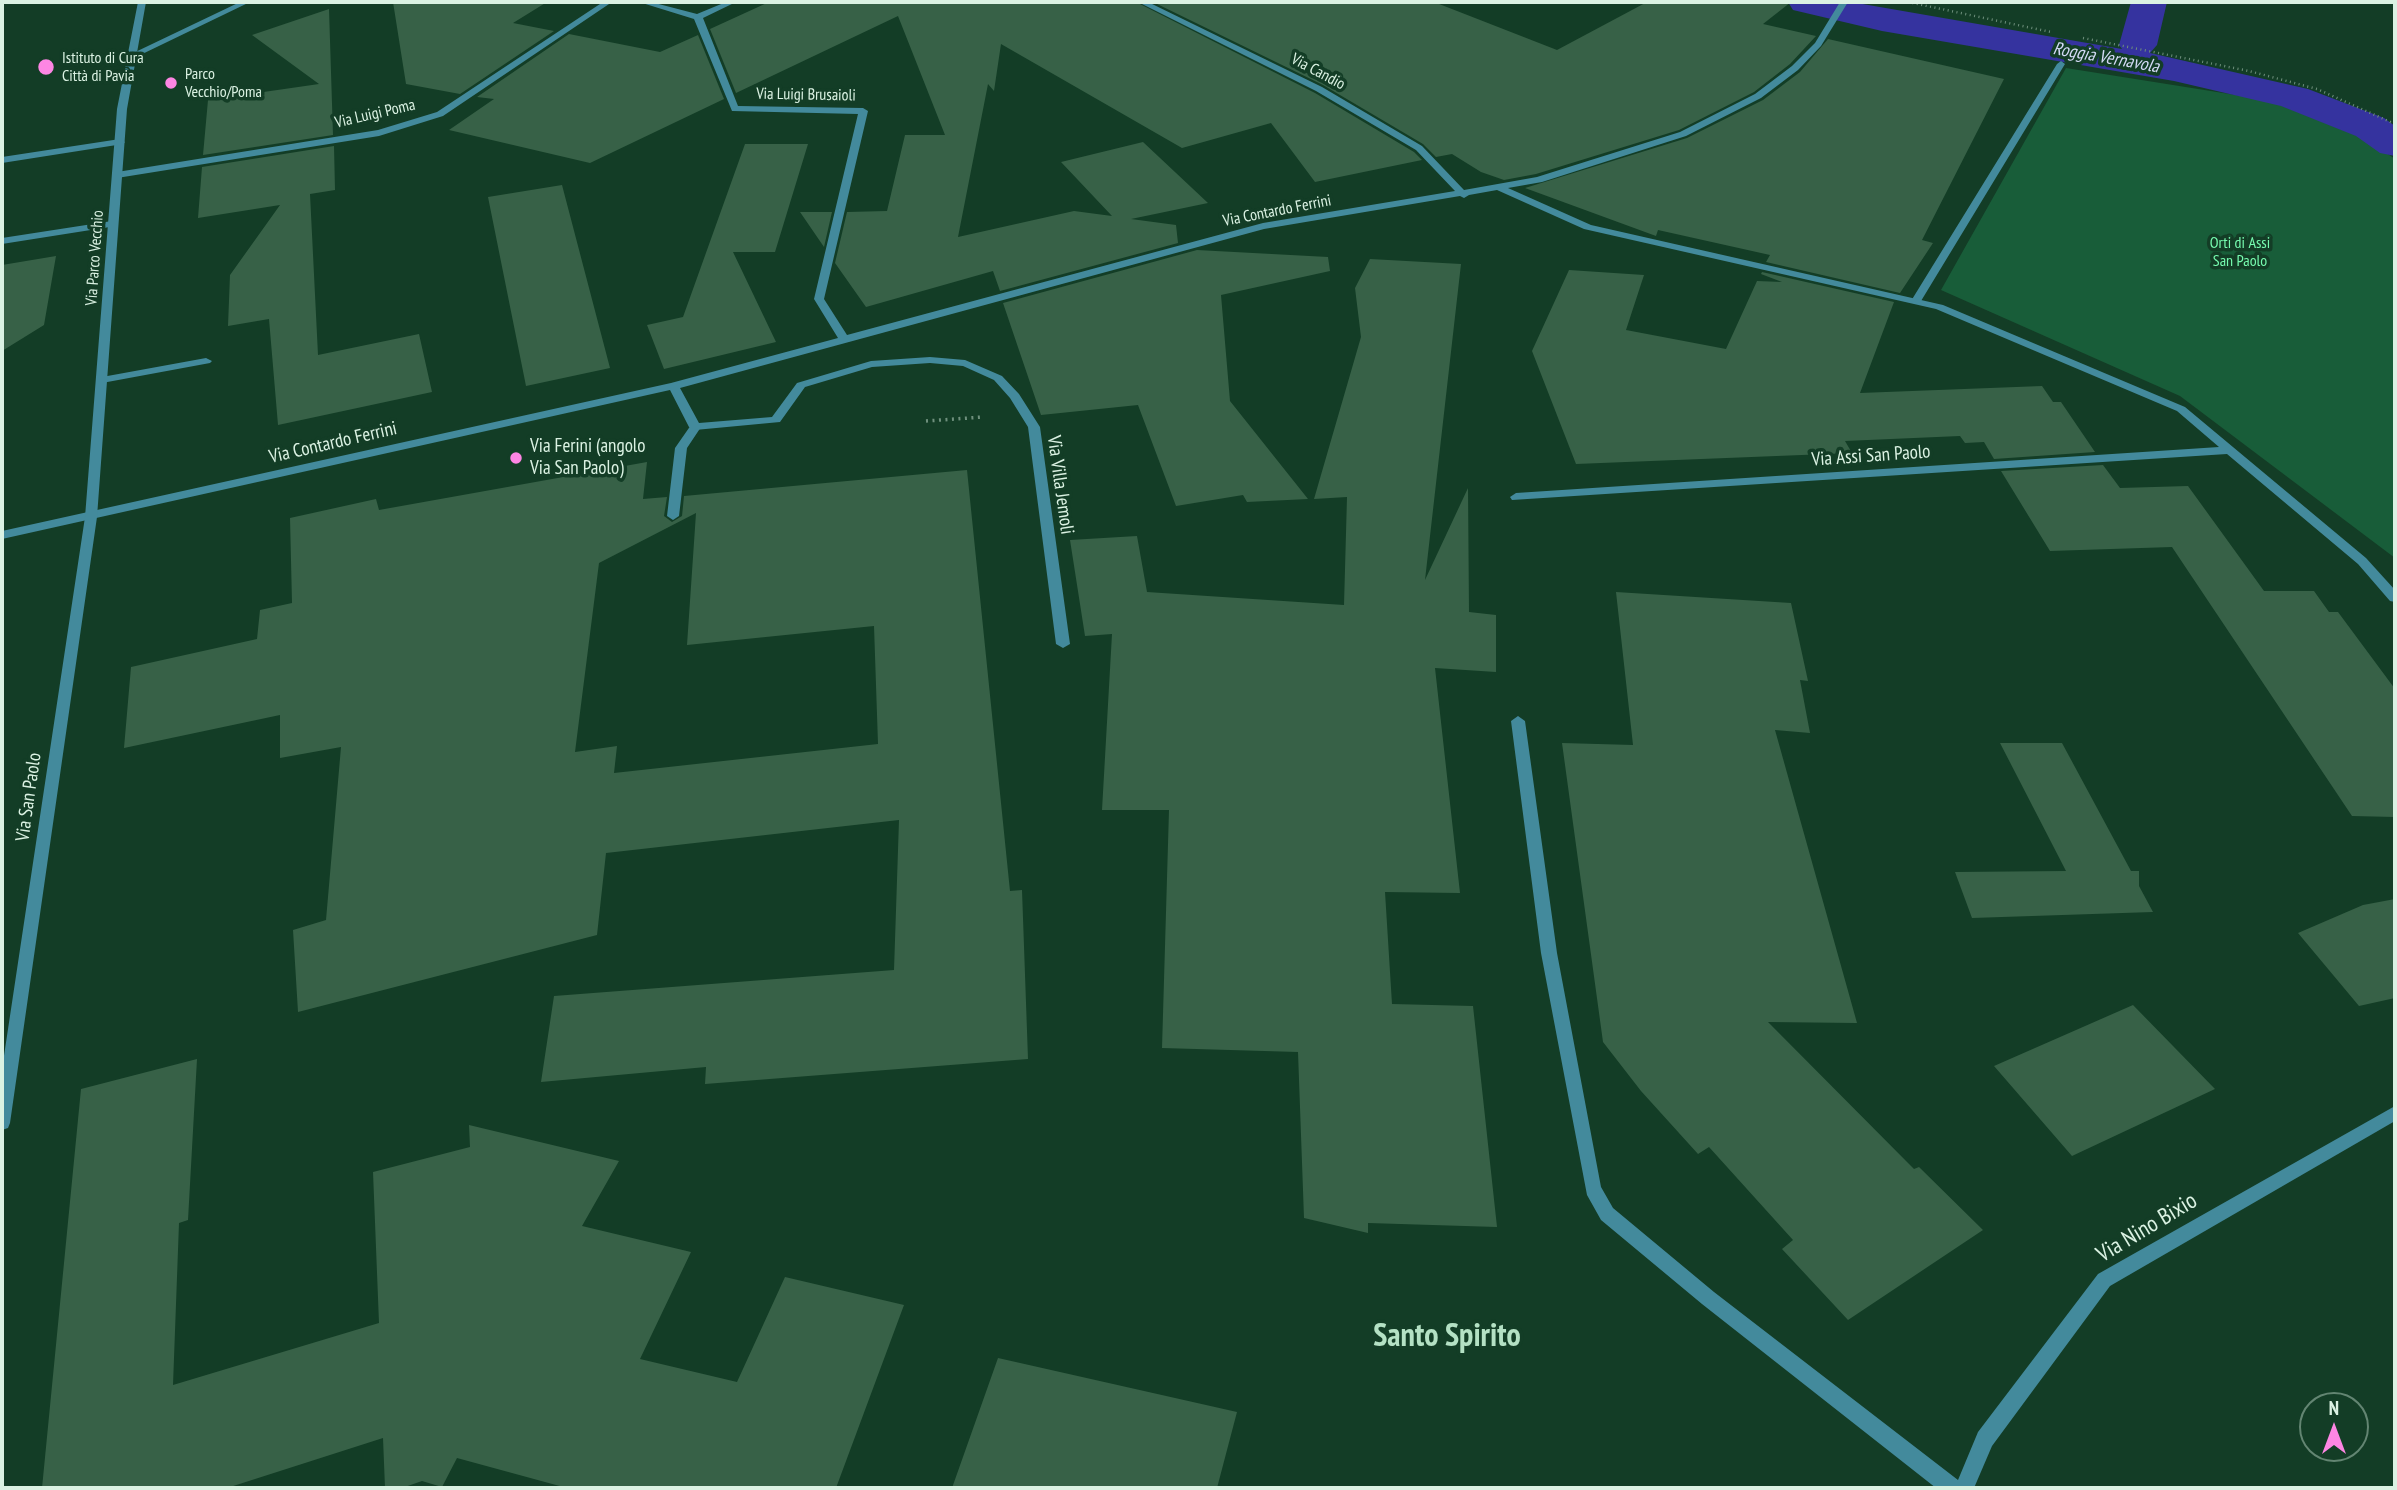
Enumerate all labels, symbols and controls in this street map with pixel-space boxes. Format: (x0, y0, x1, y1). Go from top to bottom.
water label: Roggia Vernavola (2051, 38, 2161, 78)
place label: Istituto di Cura Città di Pavia (62, 48, 144, 86)
street label: Via Candio (1288, 50, 1348, 94)
marker: Istituto di Cura Città di Pavia (36, 57, 56, 77)
place label: Parco Vecchio/Poma (185, 64, 262, 102)
marker: Parco Vecchio/Poma (163, 75, 179, 91)
street label: Via Luigi Brusaioli (756, 85, 856, 105)
street label: Via Luigi Poma (333, 95, 417, 133)
street label: Via Contardo Ferrini (1221, 191, 1333, 231)
street label: Via Parco Vecchio (82, 210, 108, 306)
park label: Orti di Assi San Paolo (2210, 233, 2270, 271)
street label: Via Contardo Ferrini (267, 417, 399, 469)
street label: Via Villa Jemoli (1042, 434, 1078, 536)
place label: Via Ferini (angolo Via San Paolo) (530, 436, 645, 480)
street label: Via Assi San Paolo (1811, 440, 1931, 472)
marker: Via Ferini (angolo Via San Paolo) (508, 450, 524, 466)
street label: Via San Paolo (12, 751, 46, 843)
street label: Via Nino Bixio (2092, 1187, 2202, 1269)
district label: Santo Spirito (1373, 1318, 1521, 1356)
north arrow (2299, 1392, 2369, 1462)
text: N (2329, 1396, 2339, 1420)

